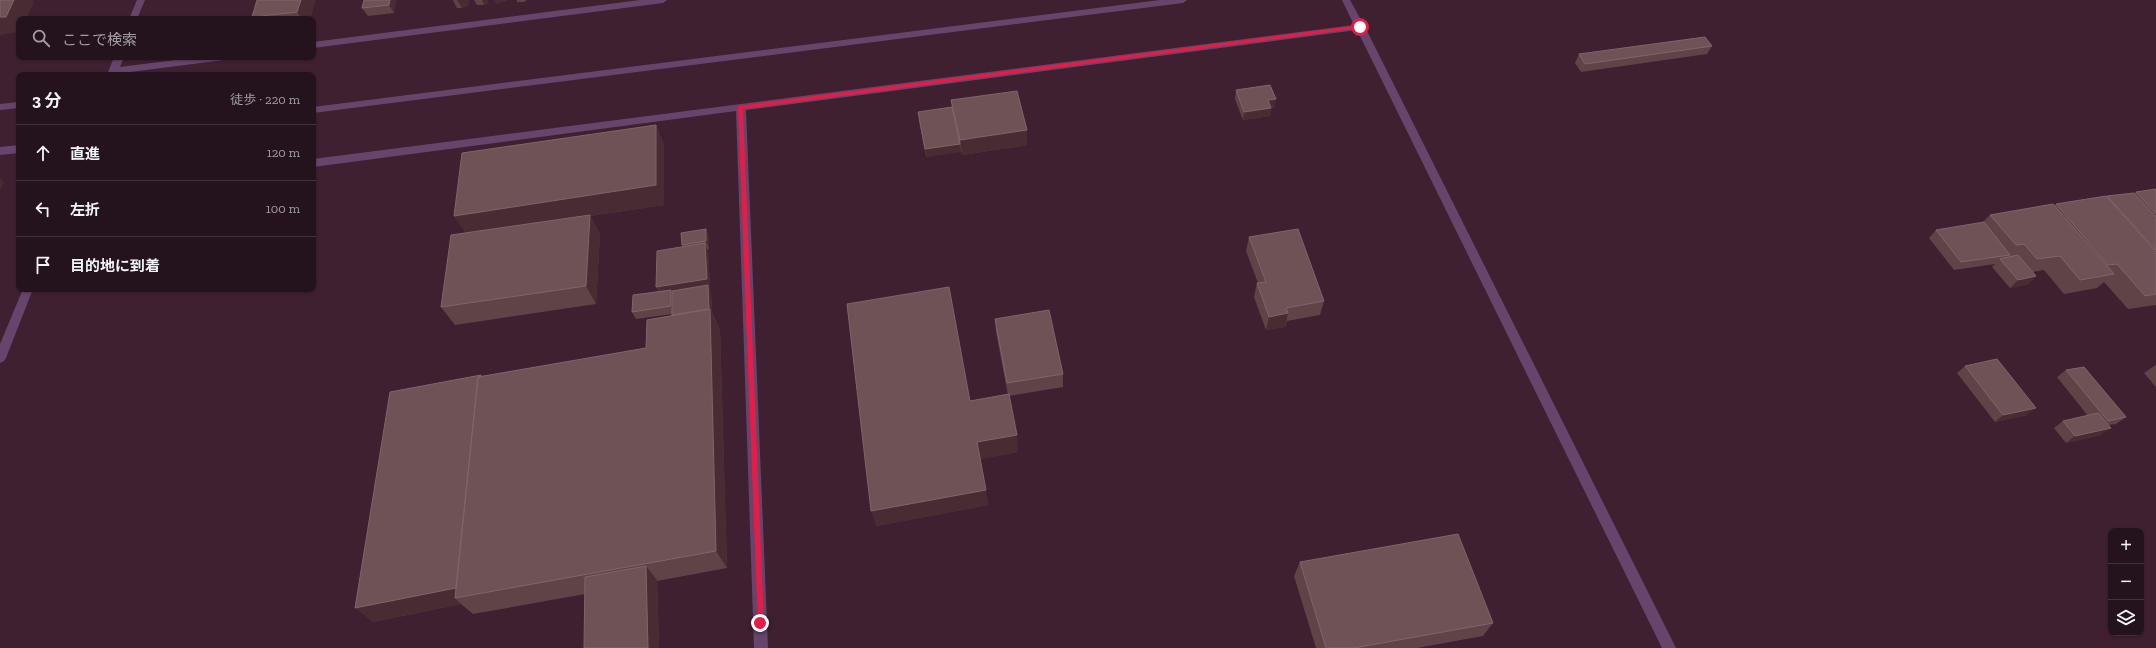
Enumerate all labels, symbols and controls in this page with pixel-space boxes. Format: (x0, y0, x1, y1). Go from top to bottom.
search box (16, 16, 316, 60)
route start (1351, 18, 1369, 36)
icon: search (30, 27, 52, 49)
text: ここで検索 (62, 31, 137, 49)
text: 3 分 (32, 90, 61, 110)
text: 徒歩 · 220 m (230, 92, 300, 107)
icon: ahead (32, 142, 54, 164)
text: 直進 (70, 145, 100, 163)
text: 120 m (267, 145, 300, 160)
icon: left (32, 198, 54, 220)
text: 左折 (70, 201, 100, 219)
text: 100 m (266, 201, 300, 216)
icon: arrive (32, 254, 54, 276)
text: 目的地に到着 (70, 257, 160, 275)
map controls (2108, 528, 2144, 636)
button: + (2108, 528, 2144, 564)
button: − (2108, 564, 2144, 600)
button: layers (2108, 600, 2144, 636)
route end (751, 614, 769, 632)

